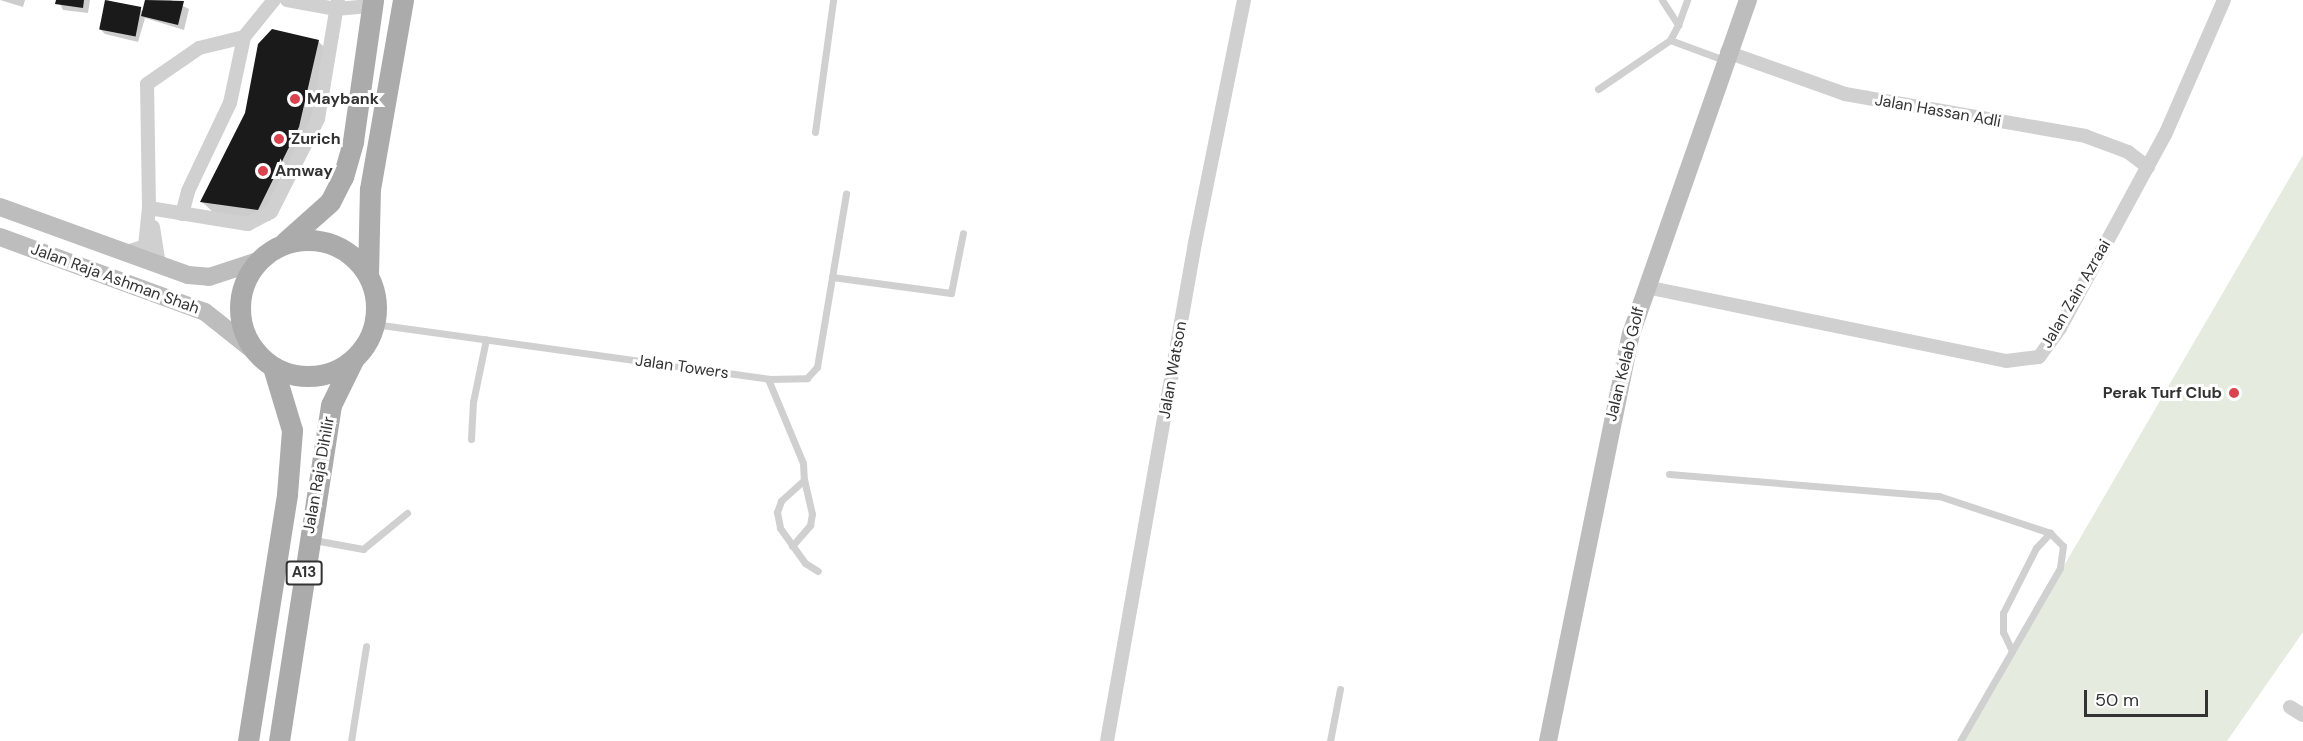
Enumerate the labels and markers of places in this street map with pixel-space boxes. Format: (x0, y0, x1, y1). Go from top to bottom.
place label: Maybank (307, 89, 379, 109)
marker: Maybank (288, 92, 302, 106)
place label: Zurich (291, 129, 341, 149)
marker: Zurich (272, 132, 286, 146)
place label: Amway (275, 161, 333, 181)
marker: Amway (256, 164, 270, 178)
place label: Perak Turf Club (2103, 383, 2222, 403)
marker: Perak Turf Club (2227, 386, 2241, 400)

